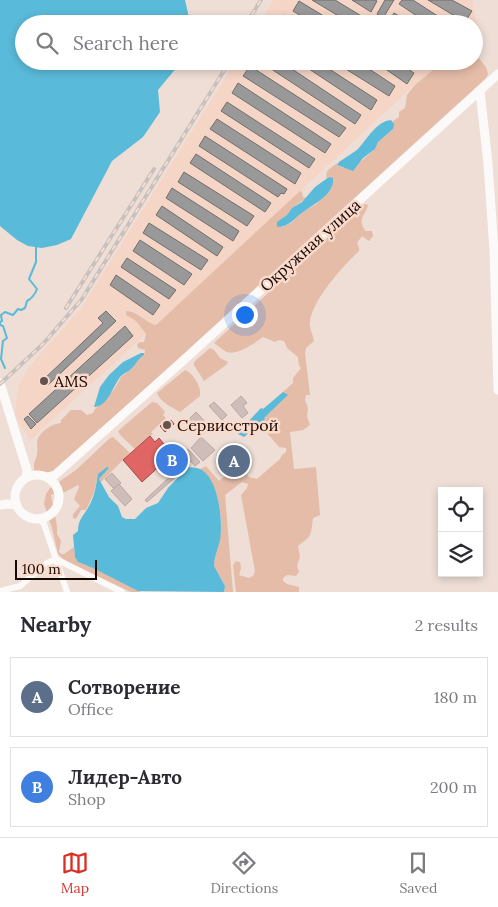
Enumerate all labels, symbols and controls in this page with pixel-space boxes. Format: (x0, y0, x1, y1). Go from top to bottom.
search box (15, 15, 483, 70)
icon: search (33, 29, 61, 57)
text: Search here (73, 31, 179, 55)
street label: Окружная улица (255, 195, 365, 295)
your location (232, 302, 258, 328)
place label: AMS (53, 371, 88, 391)
marker: AMS (38, 375, 50, 387)
place label: Сервисстрой (177, 415, 279, 435)
marker: Сервисстрой (161, 419, 173, 431)
pin: B (156, 441, 188, 479)
pin: A (218, 442, 250, 480)
map controls (438, 487, 483, 577)
button: locate (438, 487, 483, 532)
button: layers (438, 532, 483, 577)
scale bar (15, 557, 98, 580)
text: 100 m (22, 560, 61, 578)
text: Nearby (20, 611, 91, 638)
text: 2 results (415, 615, 478, 635)
text: Сотворение (68, 675, 181, 699)
text: A (32, 687, 42, 707)
text: 180 m (434, 687, 477, 707)
text: Office (68, 699, 113, 719)
text: Лидер-Авто (68, 765, 182, 789)
text: B (32, 777, 42, 797)
text: 200 m (430, 777, 477, 797)
text: Shop (68, 789, 106, 809)
tab: Map (61, 849, 89, 897)
tab: Directions (210, 849, 278, 897)
tab: Saved (399, 849, 437, 897)

